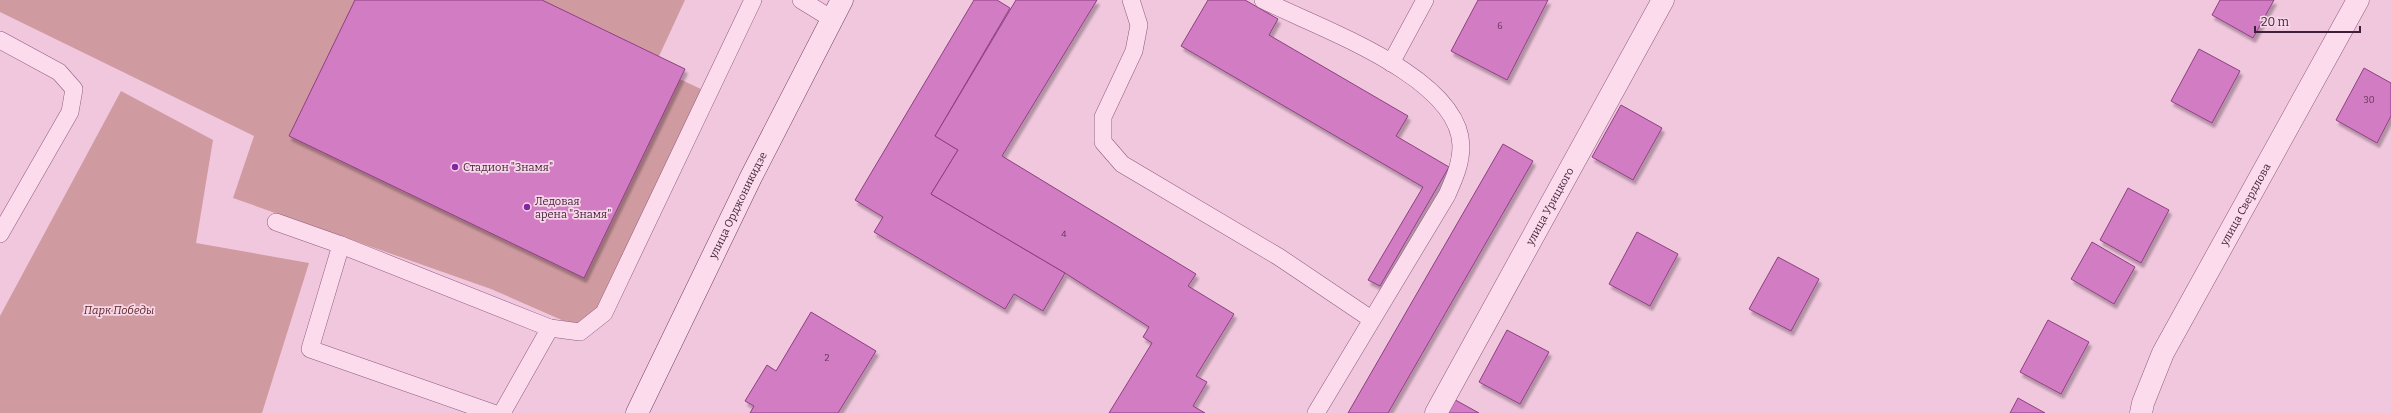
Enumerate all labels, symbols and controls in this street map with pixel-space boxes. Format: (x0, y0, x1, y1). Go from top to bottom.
scale bar (2255, 8, 2360, 34)
text: 20 m (2261, 15, 2290, 29)
house number: 6 (1497, 21, 1503, 31)
house number: 30 (2364, 95, 2375, 105)
street label: улица Орджоникидзе (706, 149, 769, 262)
place label: Стадион "Знамя" (463, 161, 553, 174)
street label: улица Свердлова (2217, 161, 2273, 248)
marker: Стадион "Знамя" (450, 162, 460, 172)
street label: улица Урицкого (1523, 165, 1576, 248)
place label: Ледовая арена "Знамя" (535, 195, 611, 221)
marker: Ледовая арена "Знамя" (522, 202, 532, 212)
house number: 4 (1061, 229, 1067, 239)
park label: Парк Победы (84, 304, 154, 317)
house number: 2 (825, 353, 830, 363)

